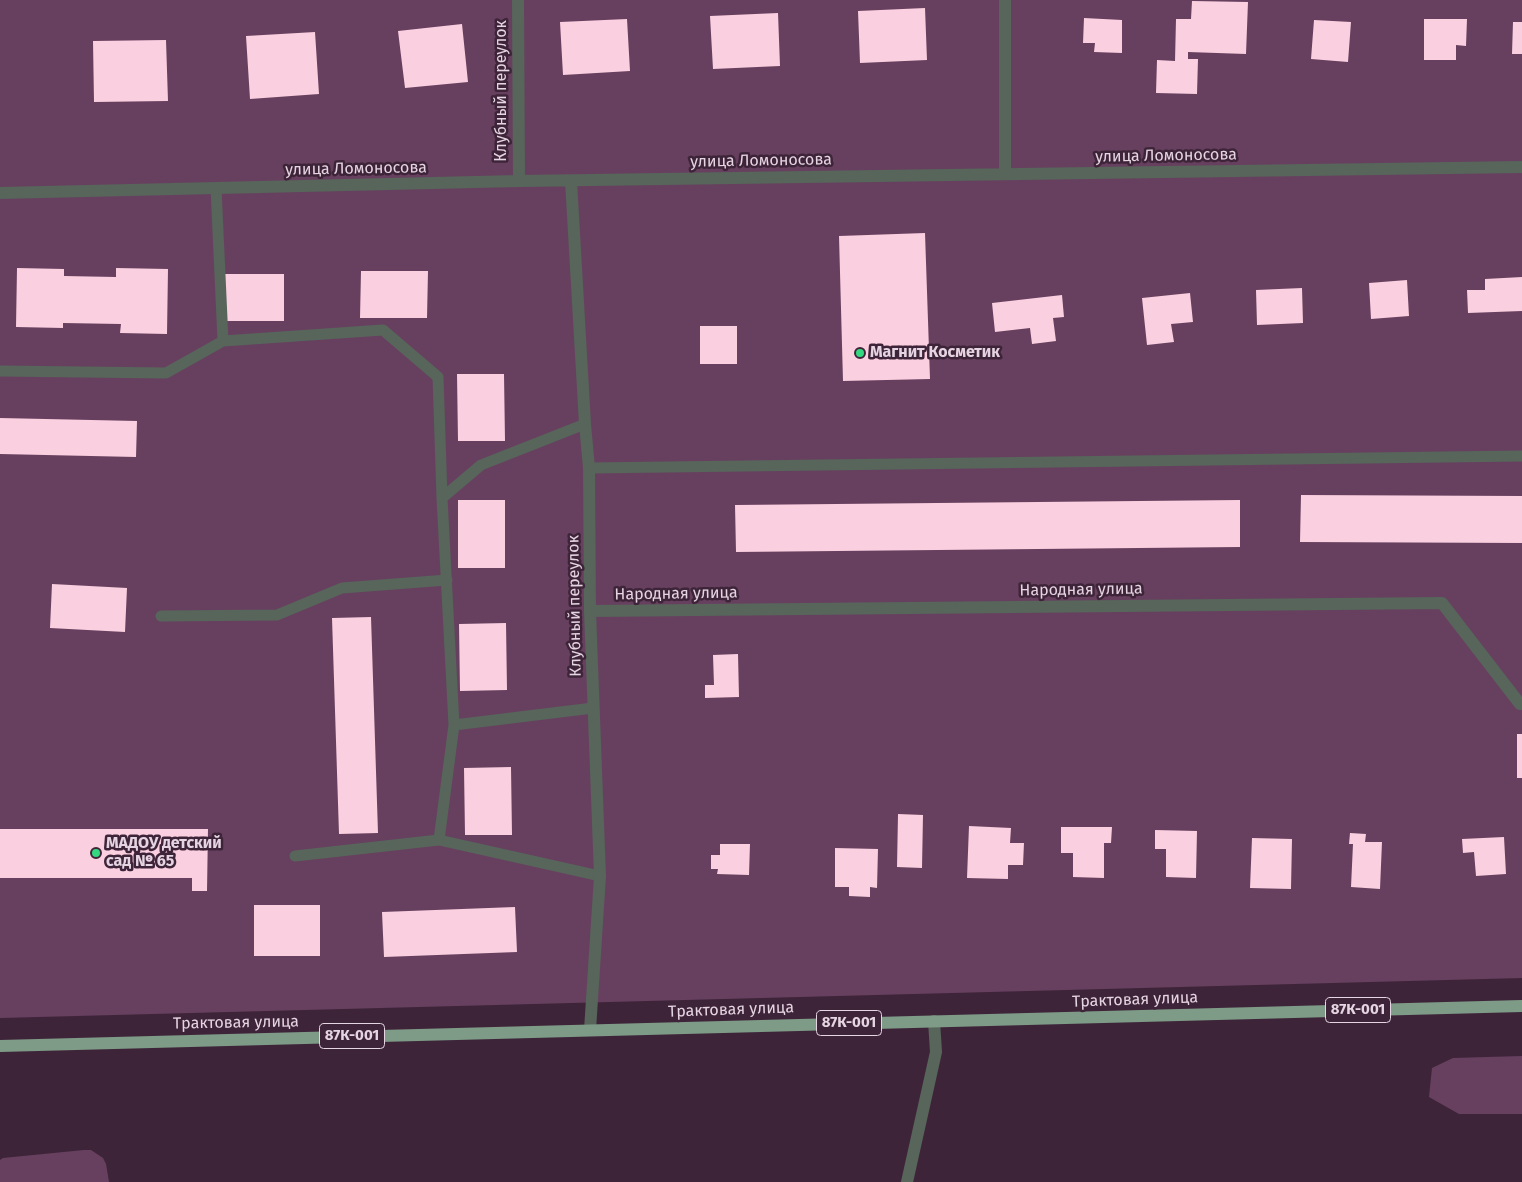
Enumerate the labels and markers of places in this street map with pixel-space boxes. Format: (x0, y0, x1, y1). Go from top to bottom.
place label: Магнит Косметик (870, 343, 1000, 363)
marker: Магнит Косметик (854, 347, 866, 359)
place label: МАДОУ детский сад № 65 (106, 834, 222, 872)
marker: МАДОУ детский сад № 65 (90, 847, 102, 859)

